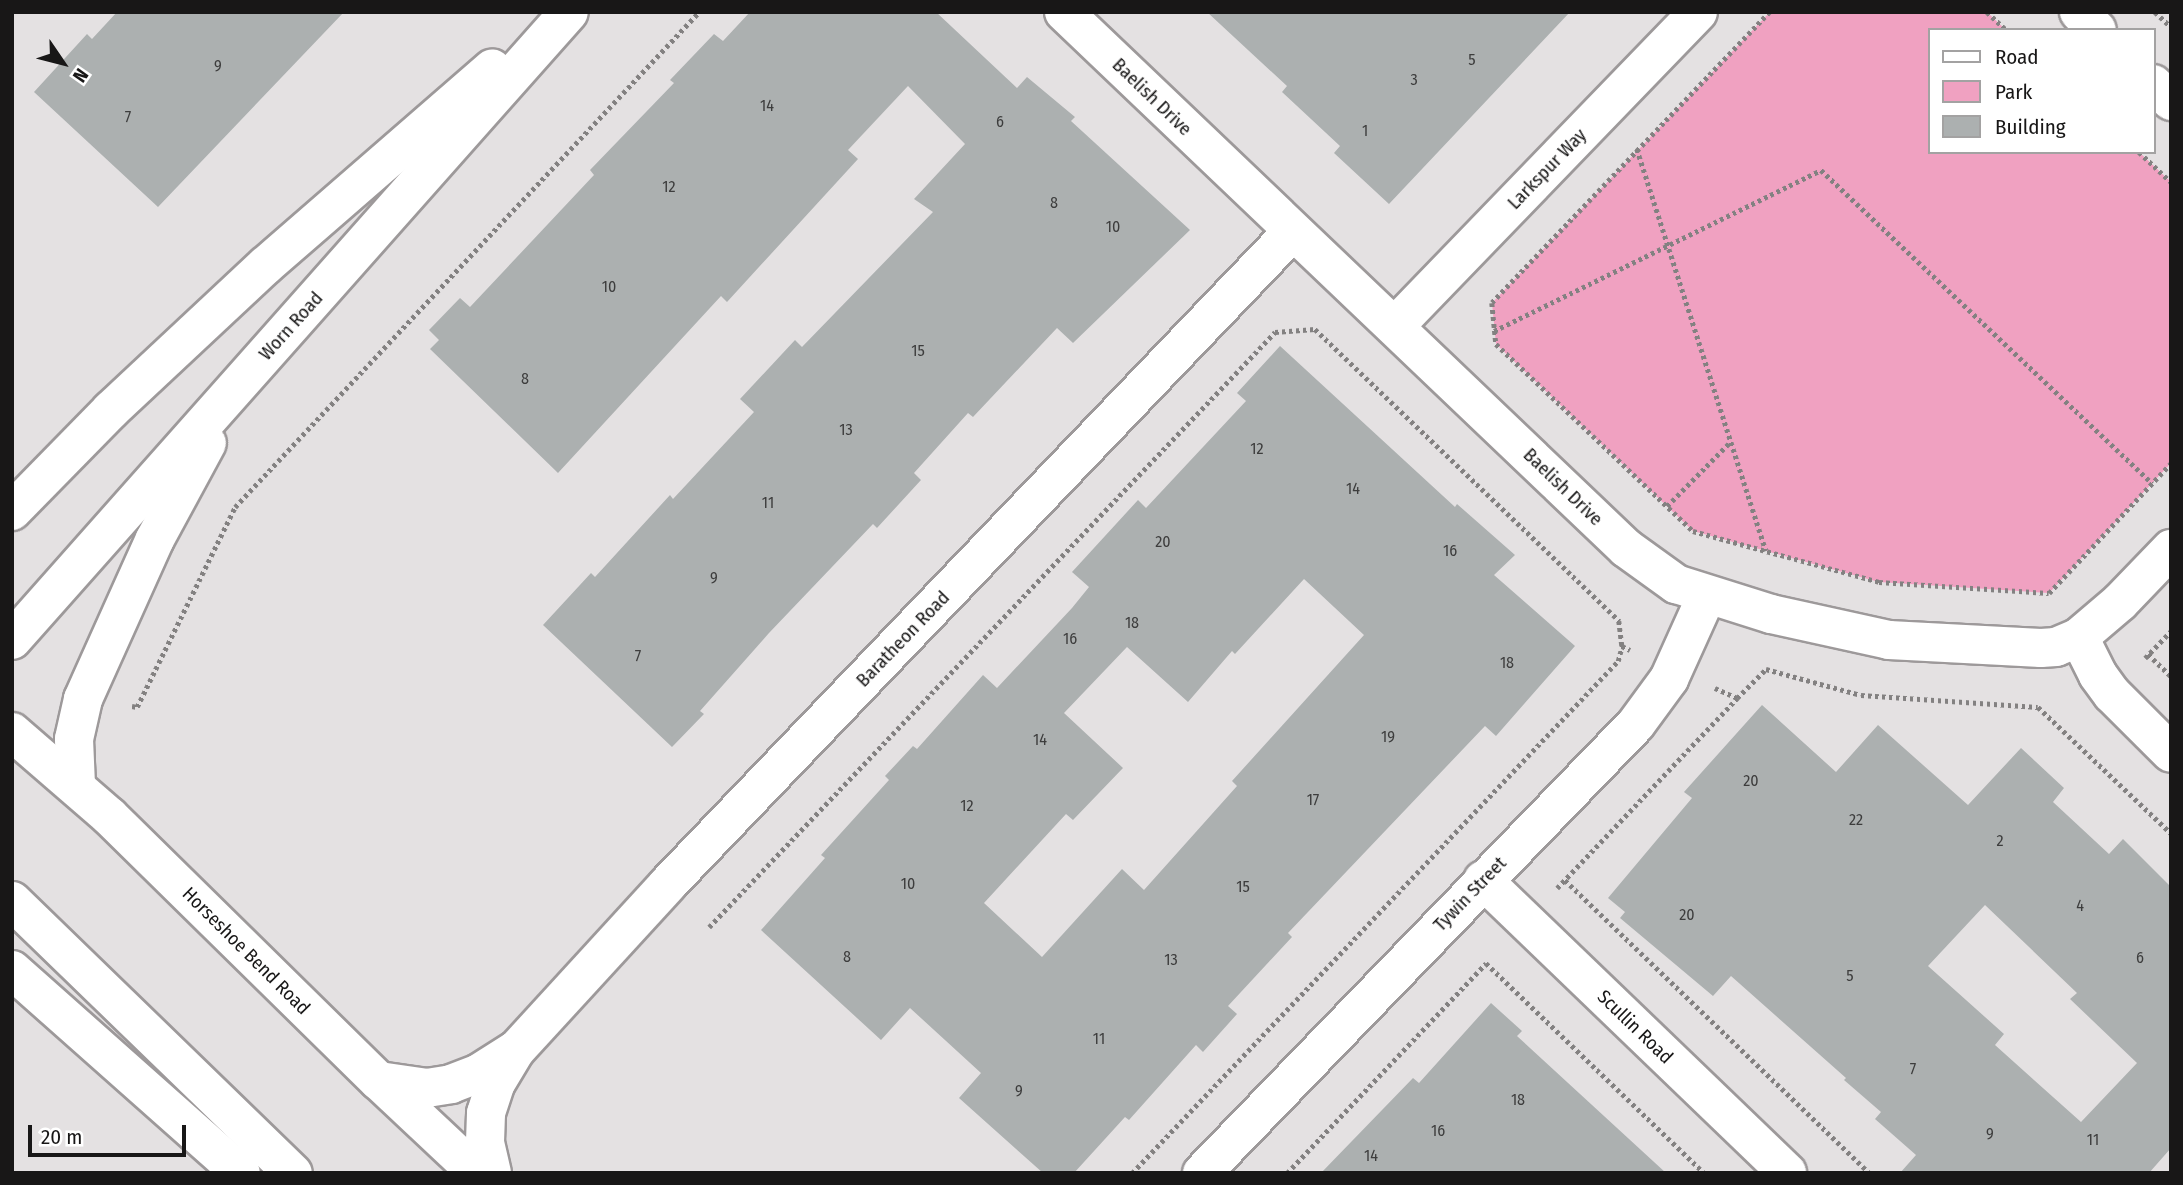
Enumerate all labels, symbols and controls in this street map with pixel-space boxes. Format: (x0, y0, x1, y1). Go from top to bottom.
north arrow (28, 28, 98, 98)
legend (1927, 28, 2155, 154)
text: Road (1995, 44, 2039, 70)
house number: 5 (1468, 50, 1476, 70)
street label: Baelish Drive (1107, 53, 1197, 141)
house number: 9 (214, 56, 222, 76)
text: N (68, 64, 93, 87)
house number: 3 (1410, 70, 1418, 90)
text: Park (1995, 79, 2032, 105)
house number: 14 (760, 96, 774, 116)
house number: 7 (125, 107, 131, 127)
house number: 6 (996, 112, 1004, 132)
text: Building (1995, 114, 2066, 140)
house number: 1 (1362, 121, 1368, 141)
street label: Larkspur Way (1503, 124, 1591, 214)
house number: 12 (662, 177, 676, 197)
house number: 8 (1050, 193, 1058, 213)
house number: 10 (1106, 217, 1120, 237)
house number: 10 (602, 277, 616, 297)
street label: Worn Road (254, 287, 328, 365)
house number: 15 (911, 341, 925, 361)
house number: 8 (521, 369, 529, 389)
house number: 13 (839, 420, 853, 440)
house number: 12 (1250, 439, 1264, 459)
street label: Baelish Drive (1518, 443, 1608, 531)
house number: 14 (1346, 479, 1360, 499)
house number: 11 (762, 493, 774, 513)
house number: 20 (1155, 532, 1171, 552)
house number: 16 (1443, 541, 1457, 561)
house number: 9 (710, 568, 718, 588)
street label: Baratheon Road (852, 586, 954, 692)
house number: 18 (1125, 613, 1139, 633)
house number: 16 (1063, 629, 1077, 649)
house number: 7 (635, 646, 641, 666)
house number: 18 (1500, 653, 1514, 673)
house number: 19 (1381, 727, 1395, 747)
house number: 14 (1033, 730, 1047, 750)
house number: 20 (1743, 771, 1759, 791)
house number: 17 (1307, 790, 1319, 810)
house number: 12 (960, 796, 974, 816)
house number: 22 (1849, 810, 1863, 830)
house number: 2 (1996, 831, 2004, 851)
street label: Tywin Street (1429, 852, 1511, 936)
house number: 10 (901, 874, 915, 894)
house number: 15 (1236, 877, 1250, 897)
street label: Horseshoe Bend Road (177, 882, 315, 1020)
house number: 4 (2076, 896, 2084, 916)
house number: 20 (1679, 905, 1695, 925)
house number: 8 (843, 947, 851, 967)
house number: 6 (2136, 948, 2144, 968)
house number: 13 (1164, 950, 1178, 970)
house number: 5 (1846, 966, 1854, 986)
street label: Scullin Road (1593, 985, 1677, 1069)
house number: 11 (1093, 1029, 1105, 1049)
house number: 7 (1910, 1059, 1916, 1079)
house number: 9 (1015, 1081, 1023, 1101)
house number: 18 (1511, 1090, 1525, 1110)
scale bar (32, 1112, 189, 1156)
house number: 16 (1431, 1121, 1445, 1141)
text: 20 m (41, 1124, 82, 1150)
house number: 9 (1986, 1124, 1994, 1144)
house number: 11 (2087, 1130, 2099, 1150)
house number: 14 (1364, 1146, 1378, 1166)

